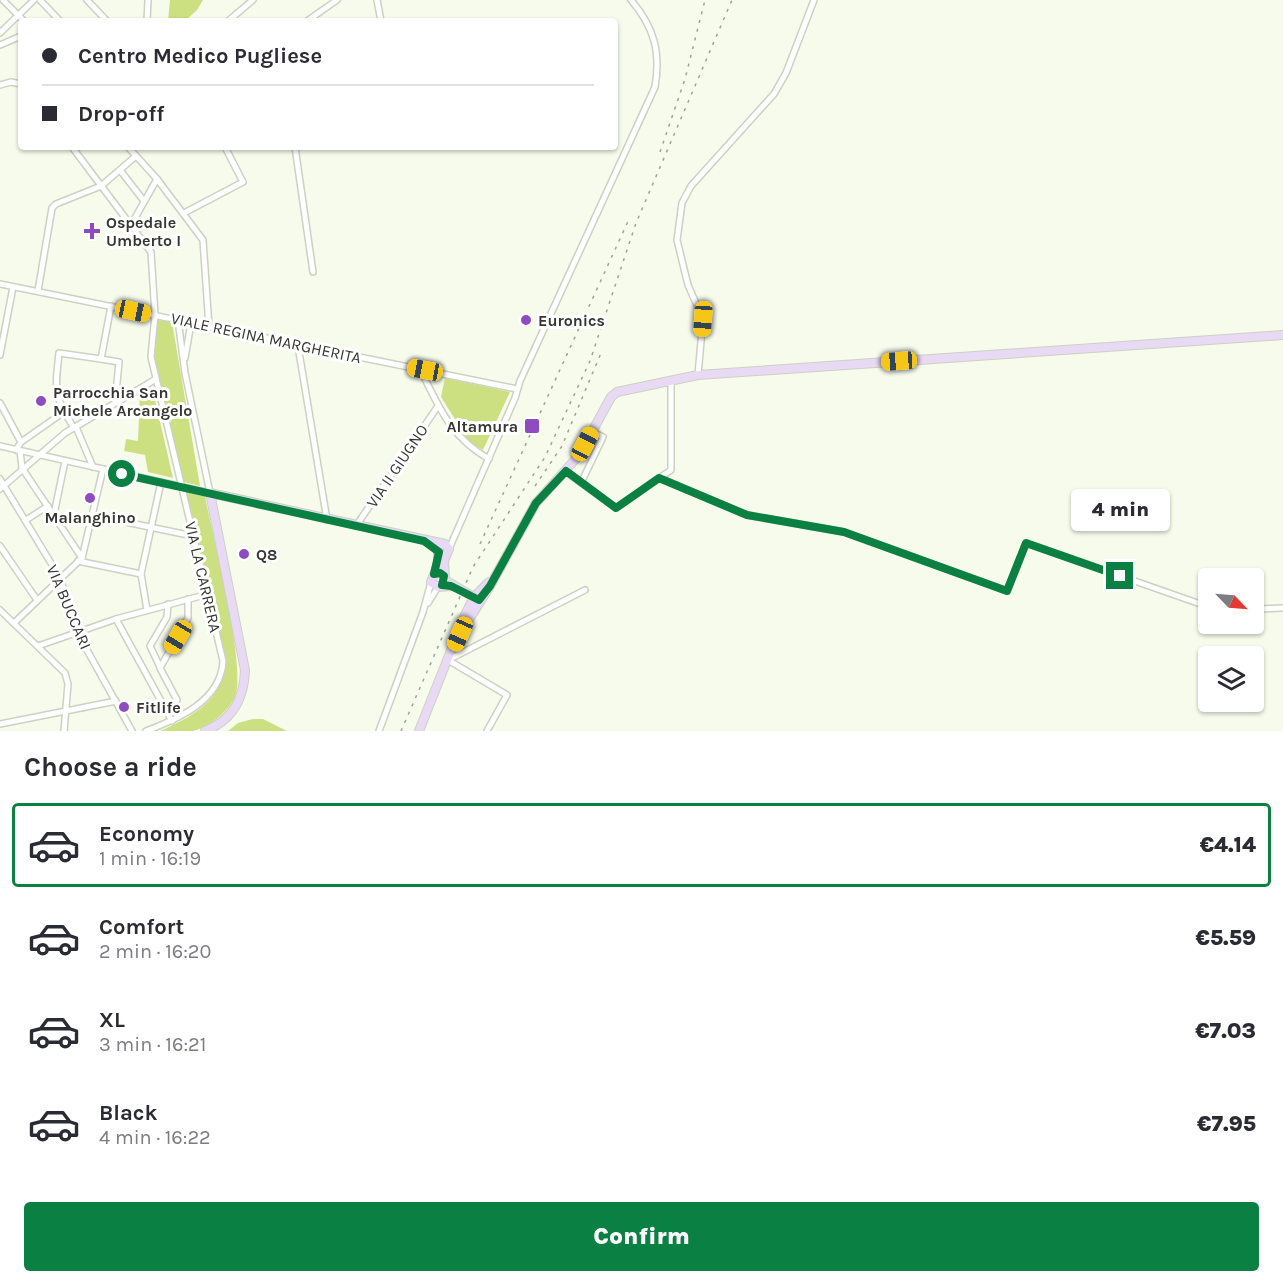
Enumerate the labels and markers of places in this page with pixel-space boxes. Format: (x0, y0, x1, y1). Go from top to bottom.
place label: Ospedale Umberto I (106, 213, 181, 250)
marker: Ospedale Umberto I (83, 222, 101, 240)
place label: Euronics (538, 311, 605, 330)
marker: Euronics (519, 313, 533, 327)
place label: Parrocchia San Michele Arcangelo (53, 383, 192, 420)
marker: Parrocchia San Michele Arcangelo (34, 394, 48, 408)
place label: Altamura (447, 417, 518, 436)
marker: Altamura (523, 417, 541, 435)
marker: Malanghino (83, 491, 97, 505)
place label: Malanghino (44, 508, 136, 527)
place label: Q8 (256, 545, 277, 564)
marker: Q8 (237, 547, 251, 561)
place label: Fitlife (136, 698, 181, 717)
marker: Fitlife (117, 700, 131, 714)

